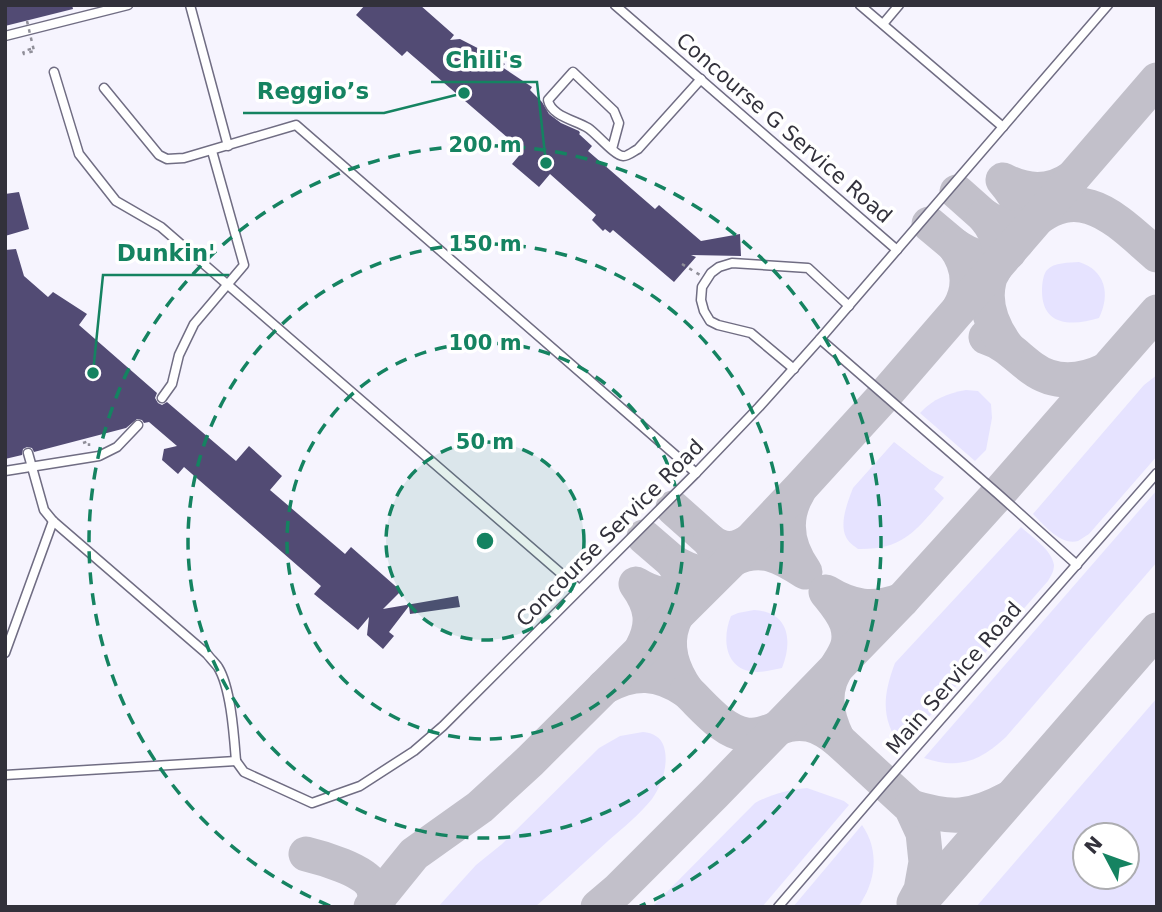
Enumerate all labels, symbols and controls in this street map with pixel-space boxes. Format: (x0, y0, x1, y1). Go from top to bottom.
street label: Concourse G Service Road (671, 28, 897, 228)
callout: Chili's (431, 38, 537, 82)
text: Chili's (445, 47, 523, 73)
callout: Reggio’s (243, 69, 384, 113)
text: Reggio’s (257, 78, 369, 104)
text: 200 m (448, 133, 522, 157)
callout: Dunkin' (103, 231, 229, 275)
text: 150 m (448, 232, 522, 256)
text: Dunkin' (117, 240, 215, 266)
text: 100 m (448, 331, 522, 355)
text: 50 m (456, 430, 514, 454)
street label: Concourse Service Road (511, 434, 709, 632)
centre of rings (473, 529, 497, 553)
street label: Main Service Road (881, 597, 1027, 759)
north arrow (1071, 821, 1141, 891)
text: N (1080, 832, 1107, 858)

